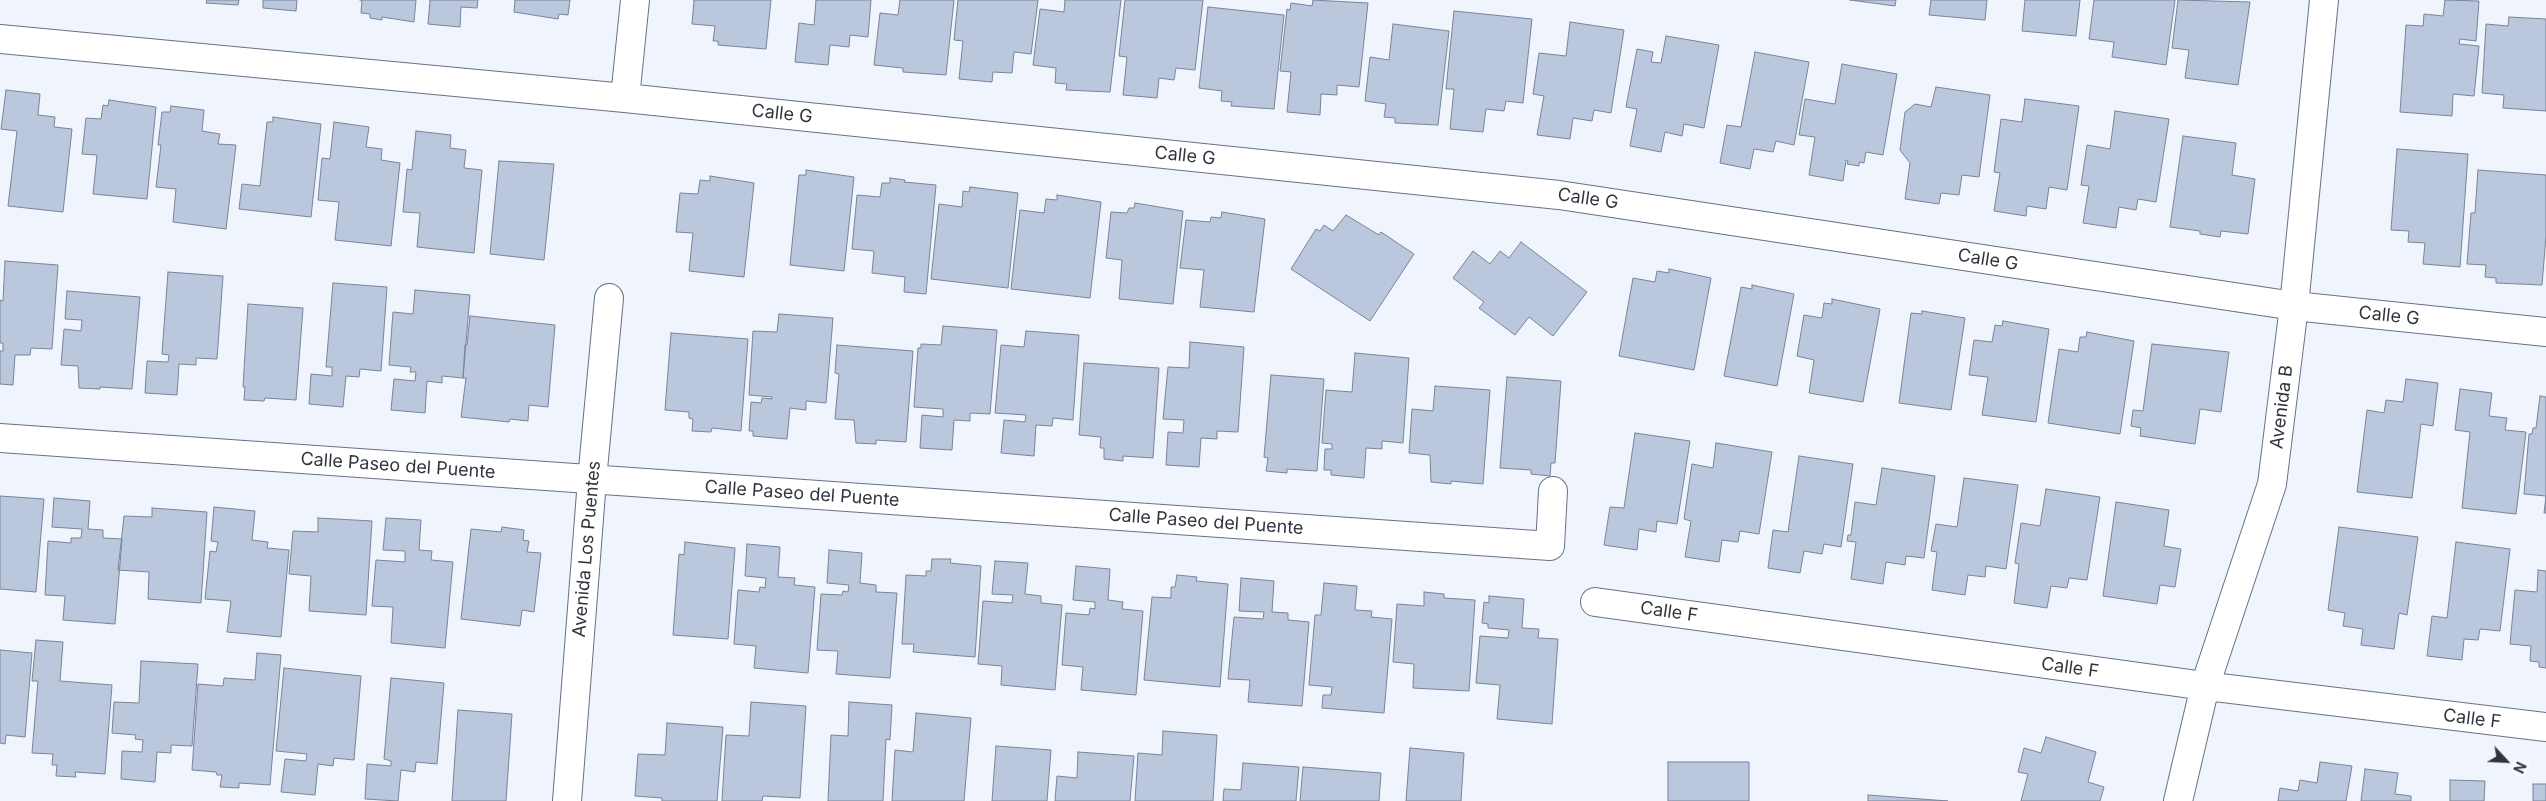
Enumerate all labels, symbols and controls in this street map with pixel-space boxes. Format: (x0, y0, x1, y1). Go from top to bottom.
street label: Calle G (751, 100, 813, 128)
street label: Calle G (1154, 142, 1216, 170)
street label: Calle G (1556, 184, 1620, 214)
street label: Calle G (1956, 245, 2020, 275)
street label: Calle G (2358, 302, 2420, 330)
street label: Avenida B (2266, 364, 2298, 450)
street label: Calle Paseo del Puente (300, 448, 496, 484)
street label: Avenida Los Puentes (569, 460, 605, 638)
street label: Calle Paseo del Puente (704, 476, 900, 512)
street label: Calle Paseo del Puente (1108, 504, 1304, 540)
street label: Calle F (1639, 597, 1699, 627)
street label: Calle F (2040, 653, 2100, 683)
street label: Calle F (2442, 705, 2502, 733)
north arrow (2481, 736, 2531, 786)
text: N (2510, 759, 2530, 776)

